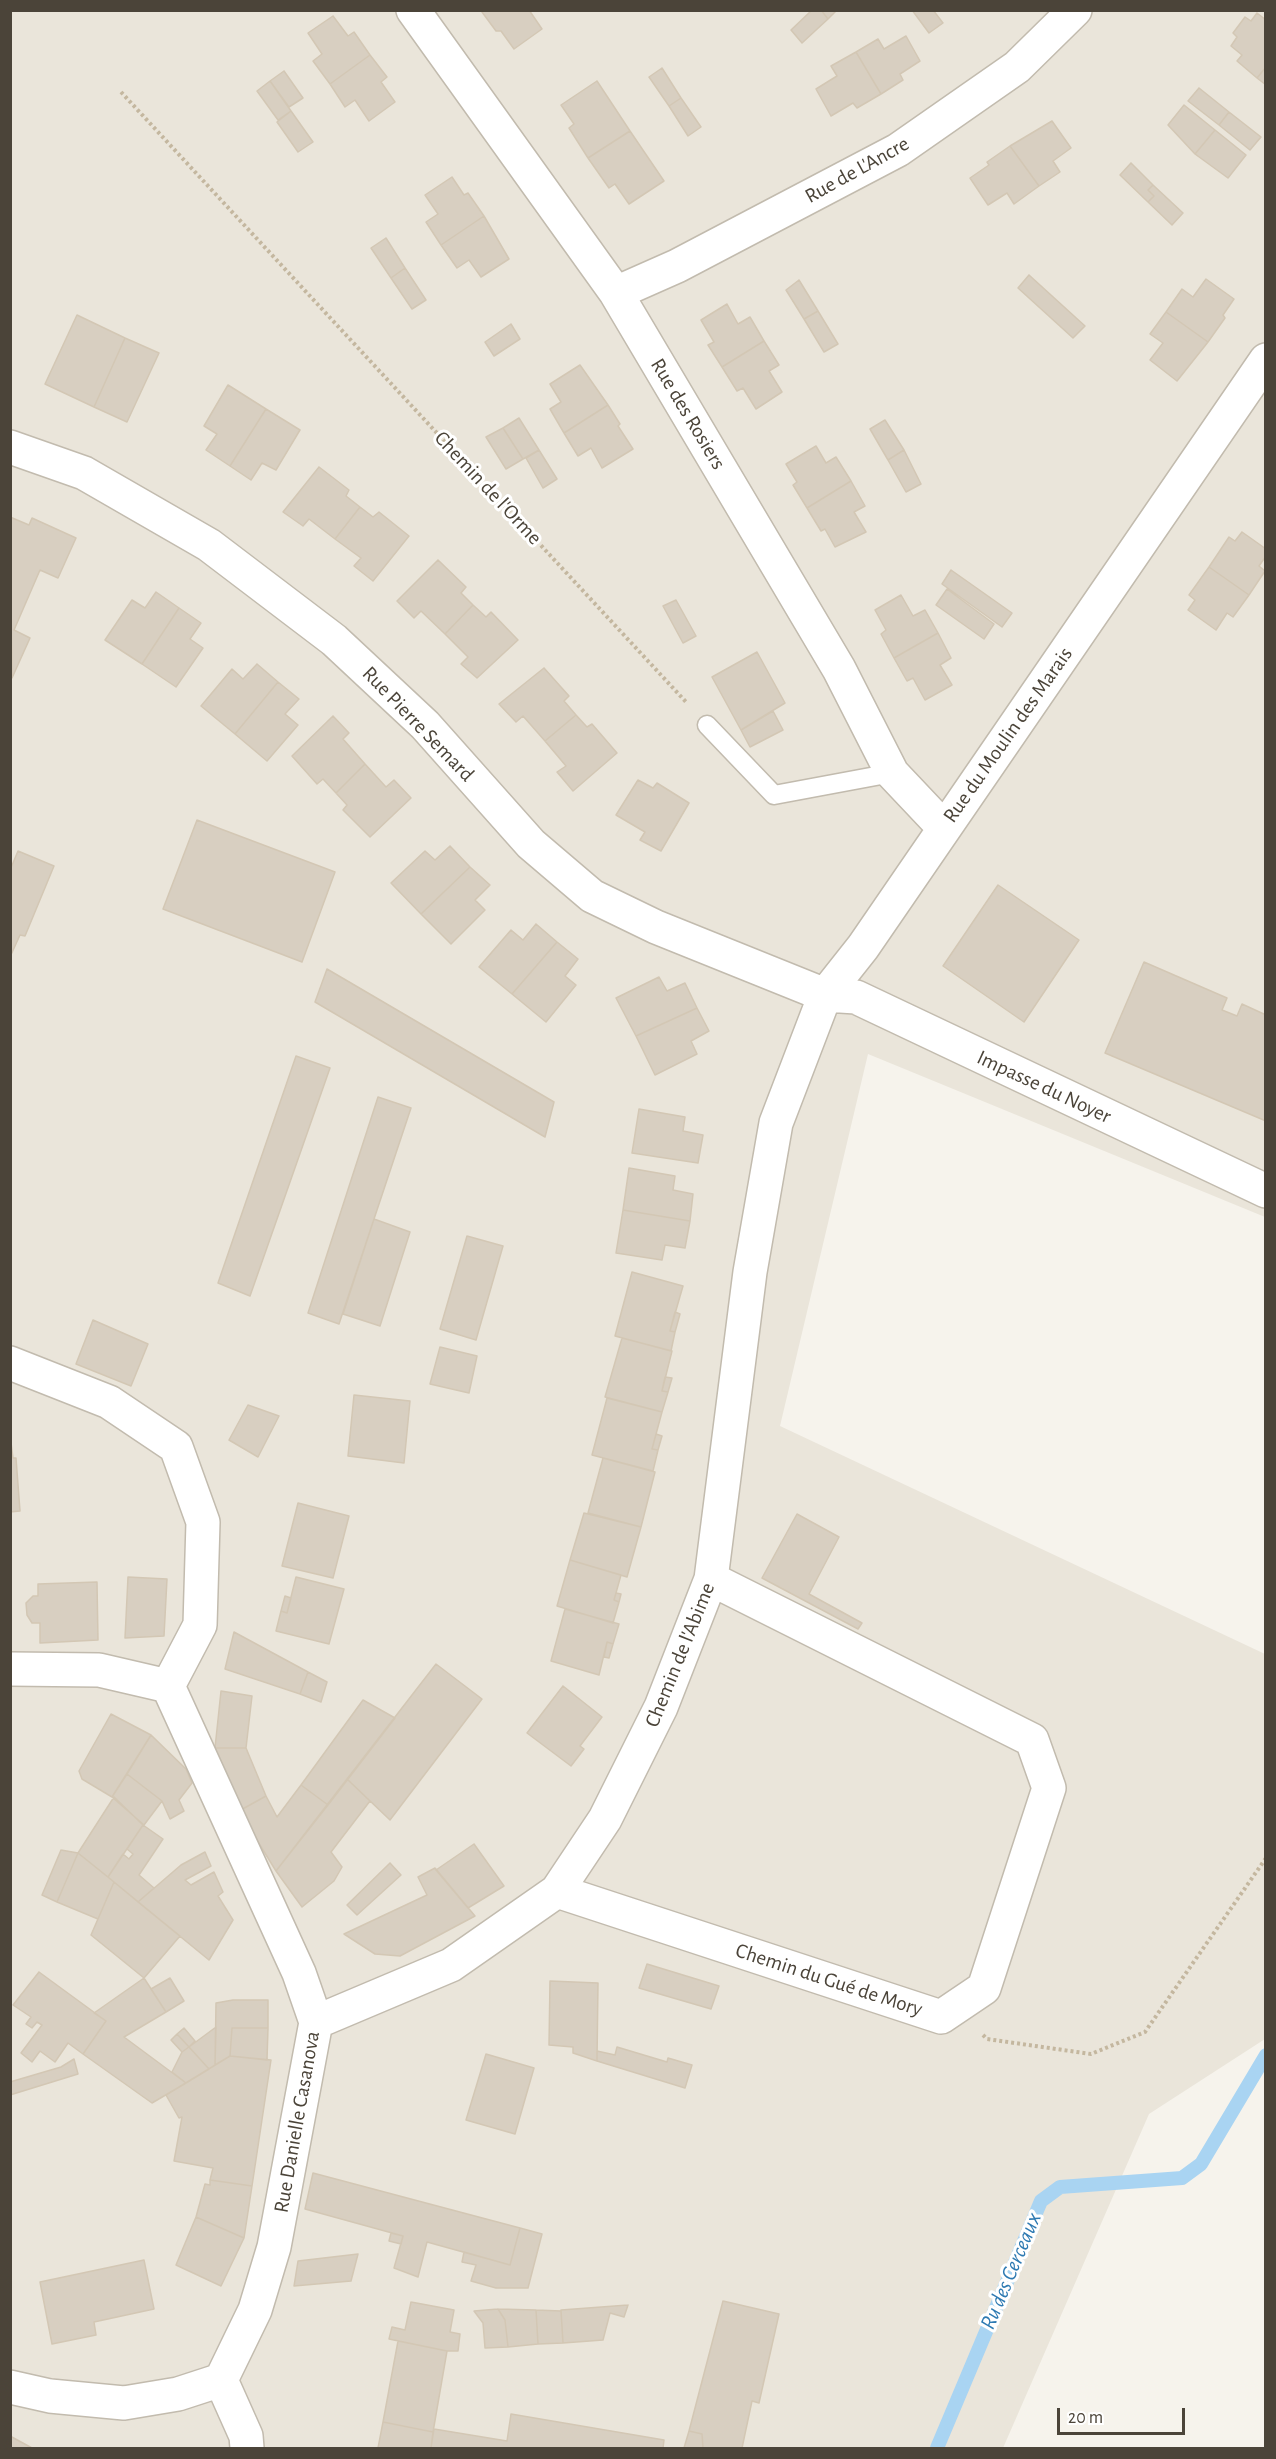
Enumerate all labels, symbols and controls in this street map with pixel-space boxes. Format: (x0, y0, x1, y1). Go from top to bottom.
street label: Rue de L'Ancre (801, 131, 913, 209)
street label: Rue des Rosiers (645, 354, 731, 474)
street label: Chemin de l'Orme (429, 426, 547, 550)
street label: Rue du Moulin des Marais (938, 642, 1078, 828)
street label: Rue Pierre Semard (357, 661, 479, 787)
street label: Impasse du Noyer (973, 1045, 1115, 1129)
street label: Chemin de l'Abime (640, 1579, 720, 1731)
street label: Chemin du Gué de Mory (732, 1938, 926, 2022)
street label: Rue Danielle Casanova (269, 2029, 325, 2215)
water label: Ru des Cerceaux (975, 2209, 1047, 2333)
scale bar (1060, 2396, 1188, 2434)
text: 20 m (1068, 2409, 1103, 2427)

